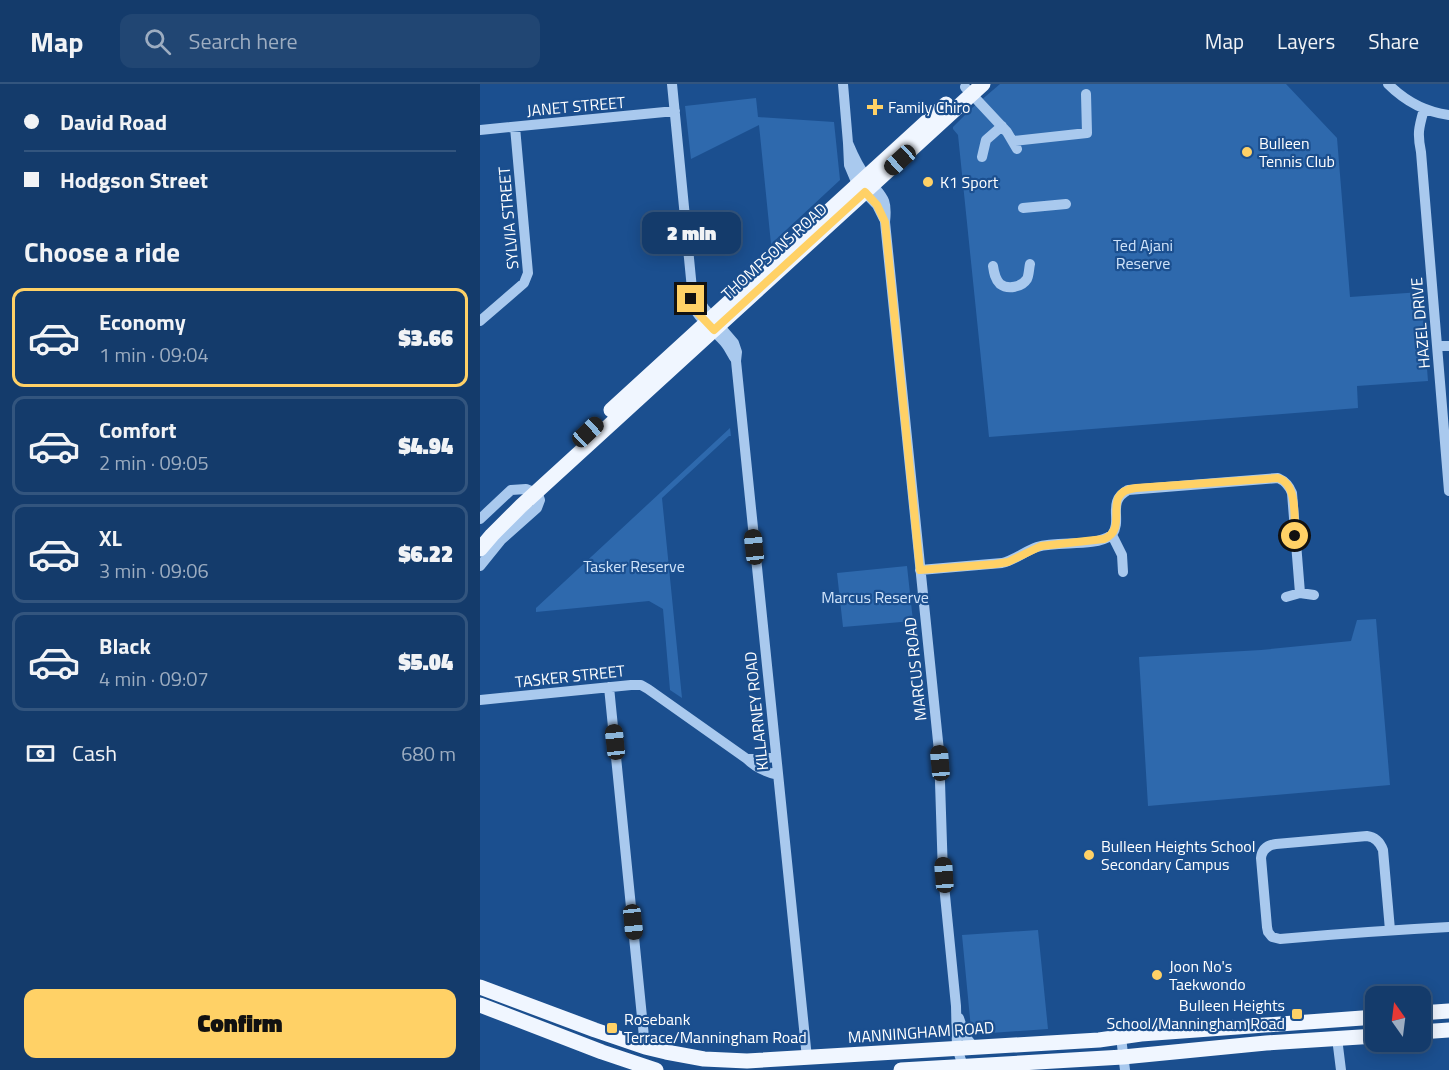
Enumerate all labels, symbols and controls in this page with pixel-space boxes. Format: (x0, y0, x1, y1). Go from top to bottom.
search box (120, 14, 540, 68)
text: Map (30, 20, 84, 63)
text: Search here (189, 24, 298, 58)
icon: search (141, 25, 174, 58)
text: Map (1205, 25, 1244, 57)
text: Layers (1277, 25, 1335, 57)
text: Share (1368, 25, 1419, 57)
street label: JANET STREET (526, 90, 627, 122)
place label: Family Chiro (888, 95, 970, 119)
marker: Family Chiro (866, 98, 884, 116)
text: David Road (60, 105, 167, 139)
place label: Bulleen Tennis Club (1259, 131, 1335, 173)
car (881, 141, 919, 179)
marker: Bulleen Tennis Club (1240, 145, 1254, 159)
text: Hodgson Street (60, 163, 208, 197)
street label: SYLVIA STREET (492, 165, 524, 270)
place label: K1 Sport (940, 170, 999, 194)
marker: K1 Sport (921, 175, 935, 189)
street label: THOMPSONS ROAD (716, 197, 832, 305)
callout: 2 min (642, 212, 740, 254)
text: 2 min (667, 217, 716, 248)
text: Choose a ride (24, 231, 180, 272)
park label: Ted Ajani Reserve (1113, 233, 1173, 275)
street label: HAZEL DRIVE (1404, 276, 1436, 369)
route end (677, 285, 704, 312)
text: Economy (99, 305, 186, 339)
icon: car (27, 311, 81, 365)
text: $3.66 (398, 321, 453, 355)
text: 1 min · 09:04 (99, 339, 209, 370)
text: Comfort (99, 413, 177, 447)
car (569, 413, 607, 451)
icon: car (27, 419, 81, 473)
text: $4.94 (398, 429, 453, 463)
text: 2 min · 09:05 (99, 447, 209, 478)
text: XL (99, 521, 122, 555)
route start (1281, 522, 1308, 549)
icon: car (27, 527, 81, 581)
car (743, 528, 765, 566)
text: $6.22 (398, 537, 453, 571)
park label: Tasker Reserve (583, 554, 685, 578)
text: 3 min · 09:06 (99, 555, 209, 586)
park label: Marcus Reserve (821, 585, 929, 609)
street label: MARCUS ROAD (898, 616, 932, 722)
text: Black (99, 629, 151, 663)
icon: car (27, 635, 81, 689)
text: $5.04 (398, 645, 453, 679)
street label: KILLARNEY ROAD (738, 650, 774, 772)
street label: TASKER STREET (514, 658, 627, 694)
text: 4 min · 09:07 (99, 663, 209, 694)
car (604, 723, 626, 761)
text: Cash (72, 736, 117, 770)
icon: cash (24, 737, 57, 770)
text: 680 m (401, 738, 456, 769)
car (929, 744, 951, 782)
place label: Bulleen Heights School Secondary Campus (1101, 834, 1256, 876)
marker: Bulleen Heights School Secondary Campus (1082, 848, 1096, 862)
car (934, 856, 954, 894)
car (622, 903, 644, 941)
place label: Joon No's Taekwondo (1169, 954, 1246, 996)
marker: Joon No's Taekwondo (1150, 968, 1164, 982)
north arrow (1365, 986, 1431, 1052)
map controls (1365, 986, 1431, 1052)
button: Confirm (24, 989, 456, 1058)
place label: Bulleen Heights School/Manningham Road (1106, 993, 1285, 1035)
place label: Rosebank Terrace/Manningham Road (624, 1007, 807, 1049)
marker: Bulleen Heights School/Manningham Road (1290, 1007, 1304, 1021)
street label: MANNINGHAM ROAD (847, 1015, 995, 1049)
marker: Rosebank Terrace/Manningham Road (605, 1021, 619, 1035)

